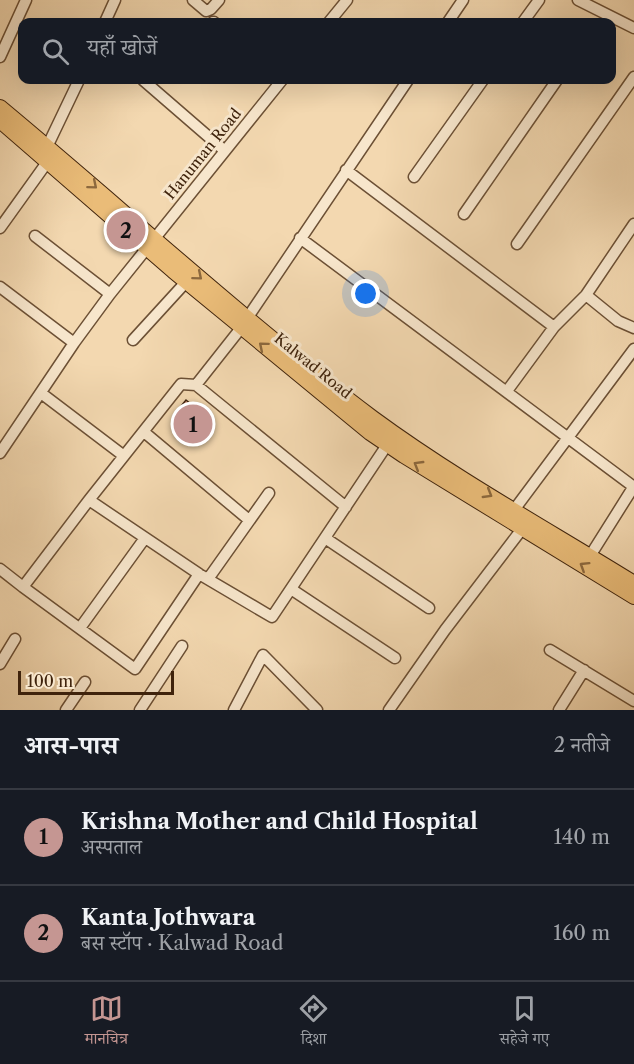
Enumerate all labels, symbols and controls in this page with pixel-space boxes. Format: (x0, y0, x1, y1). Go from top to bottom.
search box (18, 18, 616, 84)
text: यहाँ खोजें (87, 34, 157, 61)
icon: search (39, 35, 72, 68)
street label: Hanuman Road (160, 104, 245, 203)
one-way arrow (86, 178, 97, 189)
pin: 2 (106, 208, 146, 252)
one-way arrow (191, 269, 202, 280)
your location (351, 279, 380, 308)
street label: Kalwad Road (271, 329, 356, 403)
one-way arrow (259, 343, 270, 354)
pin: 1 (174, 402, 212, 446)
one-way arrow (414, 460, 424, 472)
one-way arrow (482, 487, 492, 498)
one-way arrow (580, 562, 590, 574)
scale bar (18, 668, 174, 696)
text: 100 m (27, 671, 73, 691)
text: आस-पास (24, 729, 118, 761)
text: 2 नतीजे (554, 733, 610, 757)
text: Krishna Mother and Child Hospital (81, 808, 478, 835)
text: 1 (39, 825, 48, 849)
text: 140 m (553, 825, 610, 849)
text: अस्पताल (81, 835, 142, 859)
text: Kanta Jothwara (81, 904, 255, 931)
text: 2 (38, 921, 49, 945)
text: 160 m (553, 921, 610, 945)
text: बस स्टॉप · Kalwad Road (81, 931, 283, 955)
tab: मानचित्र (85, 992, 128, 1054)
tab: दिशा (297, 992, 330, 1054)
tab: सहेजे गए (500, 992, 549, 1054)

